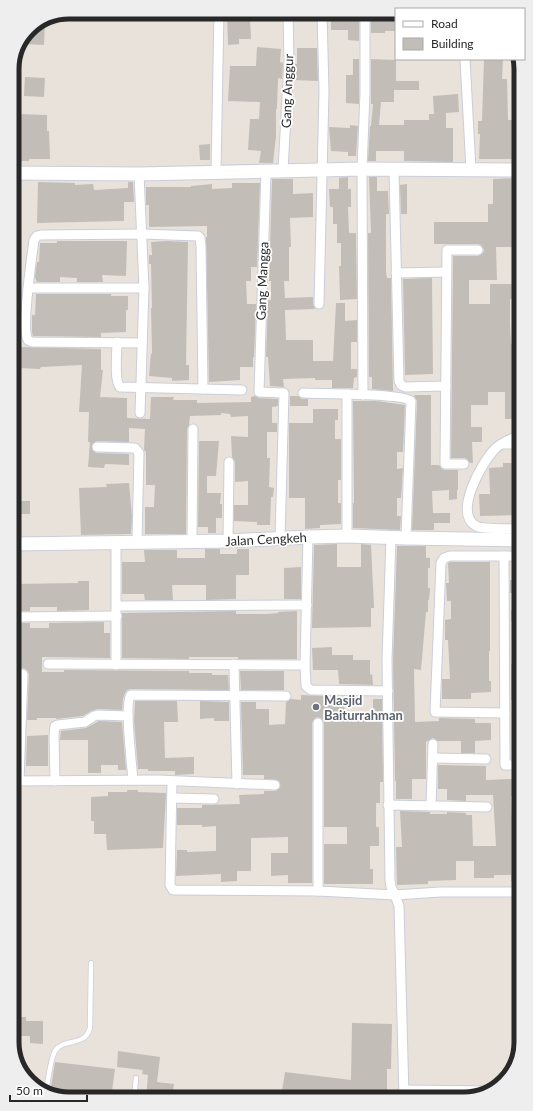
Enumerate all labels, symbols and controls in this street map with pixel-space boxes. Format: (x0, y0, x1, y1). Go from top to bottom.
legend (395, 8, 525, 60)
text: Road (431, 16, 458, 31)
text: Building (431, 36, 474, 51)
street label: Gang Anggur (278, 53, 296, 128)
street label: Gang Mangga (253, 241, 271, 321)
street label: Jalan Cengkeh (225, 529, 307, 549)
place label: Masjid Baiturrahman (324, 692, 403, 723)
marker: Masjid Baiturrahman (311, 702, 321, 712)
scale bar (10, 1077, 87, 1103)
text: 50 m (16, 1083, 43, 1098)

